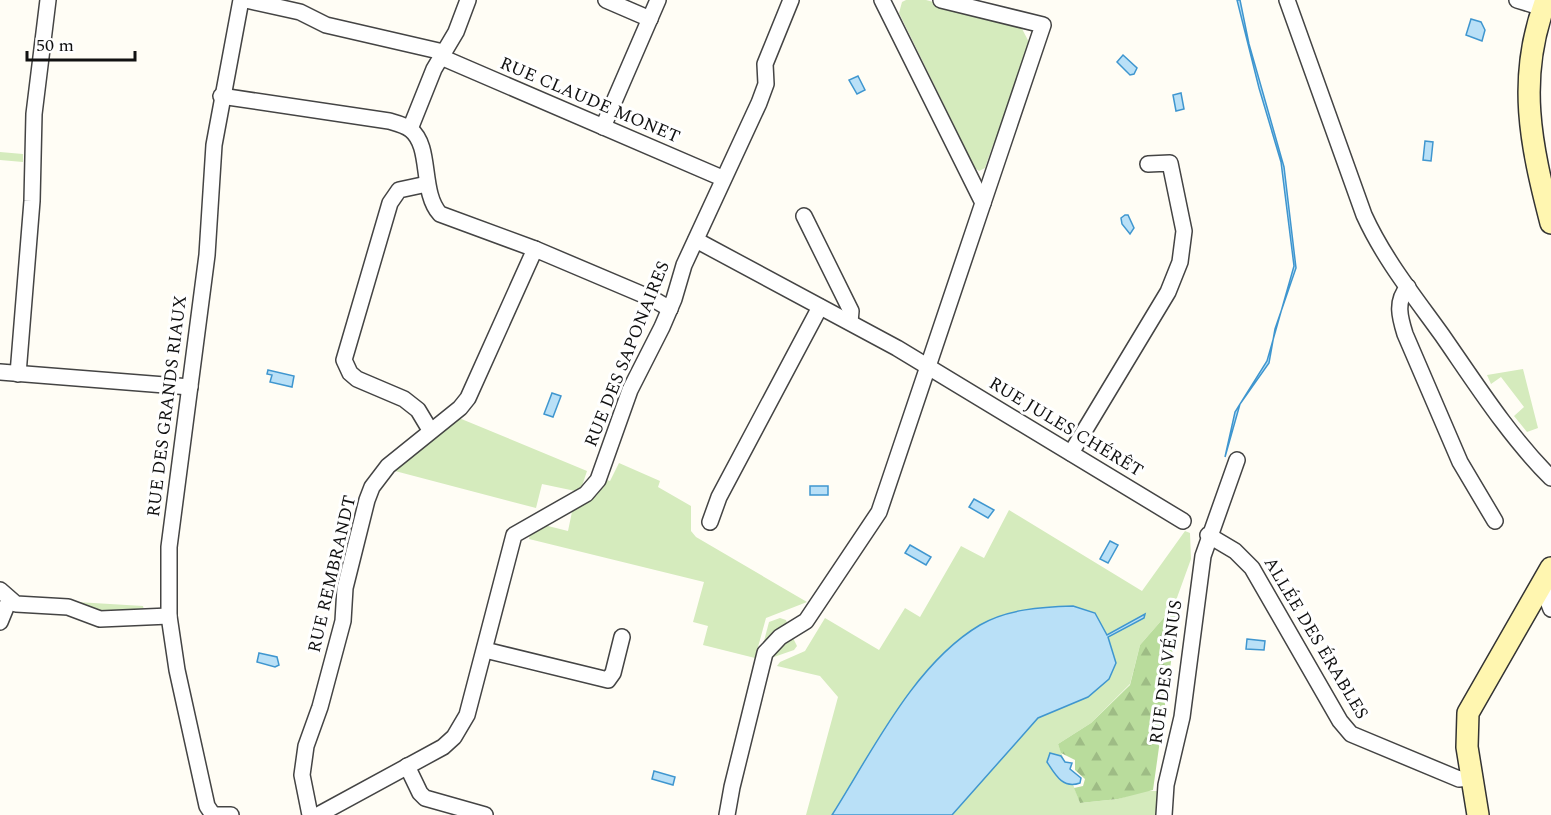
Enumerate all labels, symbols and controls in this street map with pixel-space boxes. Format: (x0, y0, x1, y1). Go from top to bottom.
scale bar (27, 24, 135, 62)
text: 50 m (36, 32, 74, 59)
street label: RUE CLAUDE MONET (496, 50, 684, 150)
street label: RUE DES SAPONAIRES (577, 257, 677, 451)
street label: RUE DES GRANDS RIAUX (140, 294, 194, 518)
street label: RUE JULES CHÉRÊT (984, 370, 1148, 484)
street label: RUE REMBRANDT (301, 493, 363, 655)
street label: ALLÉE DES ÉRABLES (1257, 552, 1375, 724)
street label: RUE DES VÉNUS (1143, 598, 1189, 746)

